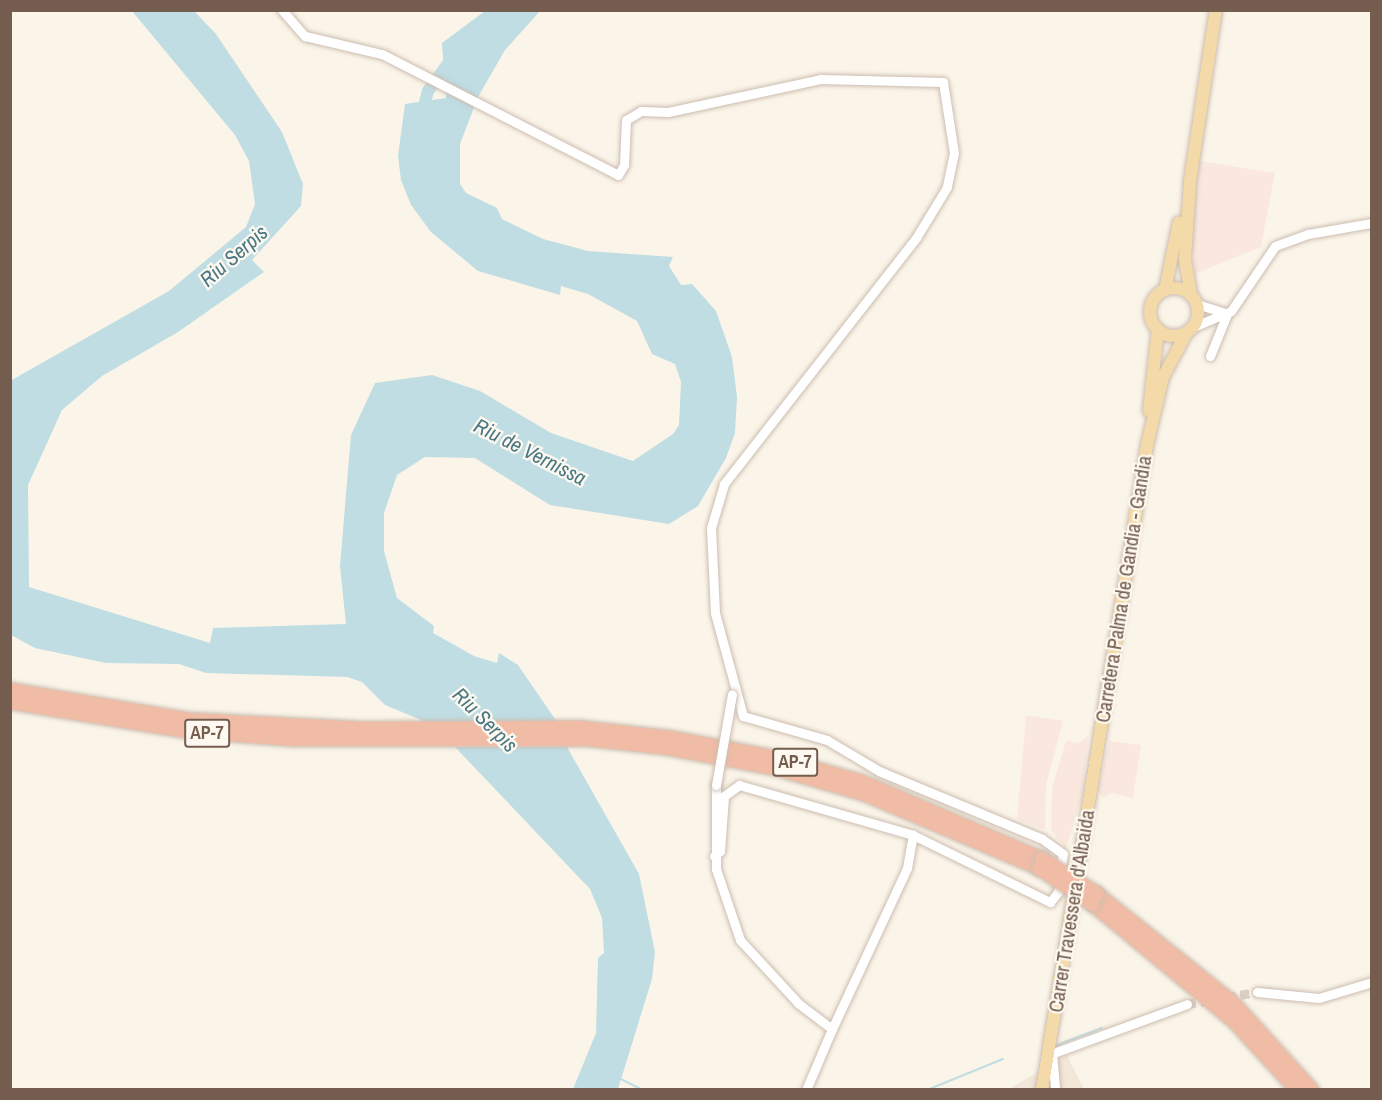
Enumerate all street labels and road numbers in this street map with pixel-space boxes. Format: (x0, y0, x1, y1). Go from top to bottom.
street label: Carretera Palma de Gandia - Gandia (1090, 454, 1156, 724)
road number: AP-7 (183, 718, 231, 748)
road number: AP-7 (771, 747, 819, 777)
street label: Carrer Travessera d'Albaida (1043, 808, 1099, 1014)

